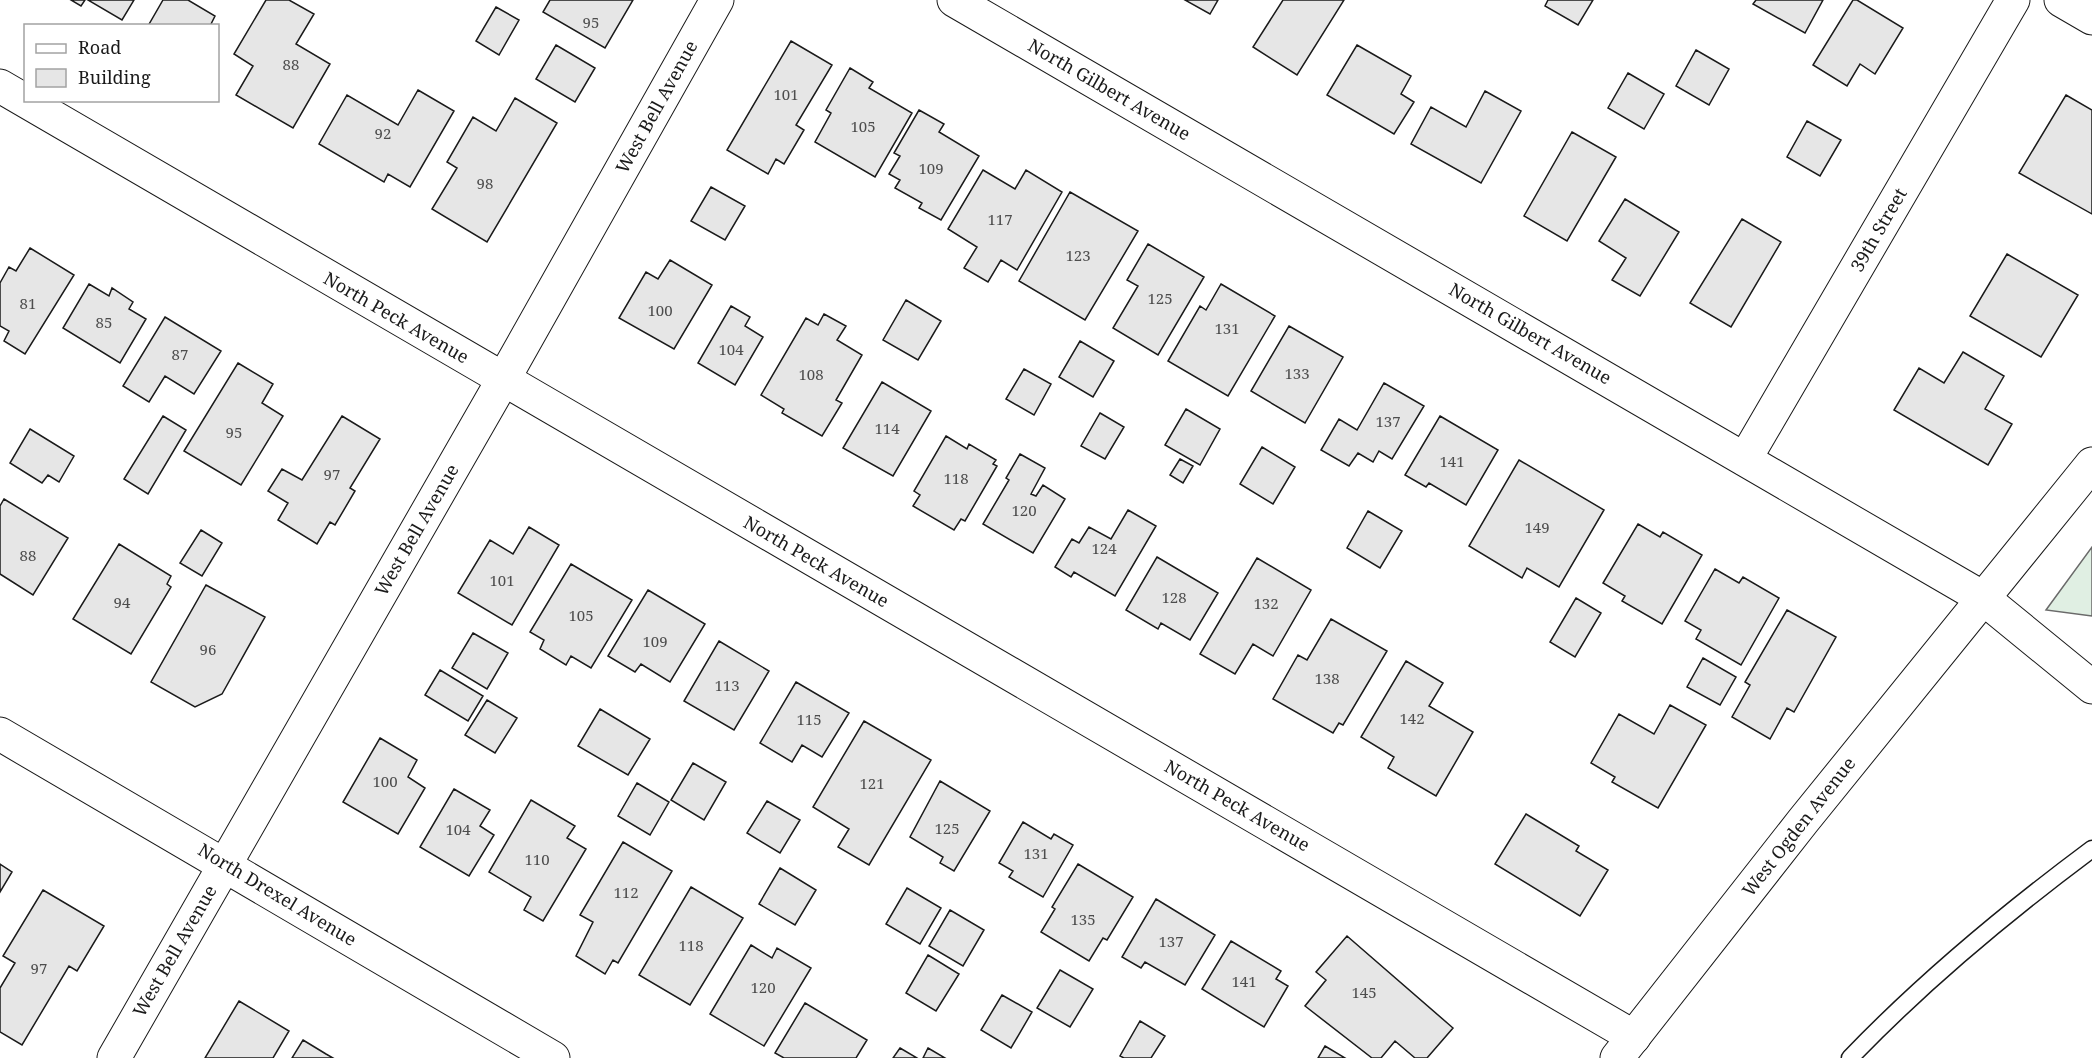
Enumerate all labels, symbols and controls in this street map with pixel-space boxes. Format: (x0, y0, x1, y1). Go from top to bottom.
house number: 95 (583, 12, 599, 32)
legend (24, 24, 219, 102)
street label: North Gilbert Avenue (1024, 33, 1195, 145)
text: Road (78, 35, 121, 59)
street label: West Bell Avenue (610, 36, 703, 177)
house number: 88 (283, 54, 299, 74)
text: Building (78, 65, 151, 89)
house number: 101 (773, 84, 799, 104)
house number: 105 (850, 116, 876, 136)
house number: 92 (375, 123, 391, 143)
house number: 109 (918, 158, 944, 178)
house number: 98 (477, 173, 493, 193)
street label: 39th Street (1845, 183, 1912, 276)
house number: 117 (987, 209, 1013, 229)
house number: 123 (1065, 245, 1091, 265)
street label: North Peck Avenue (320, 266, 473, 369)
street label: North Gilbert Avenue (1445, 277, 1616, 389)
house number: 125 (1147, 288, 1173, 308)
house number: 81 (20, 293, 36, 313)
house number: 100 (647, 300, 673, 320)
house number: 85 (96, 312, 112, 332)
house number: 131 (1214, 318, 1240, 338)
house number: 104 (718, 339, 744, 359)
house number: 87 (172, 344, 188, 364)
house number: 133 (1284, 363, 1310, 383)
house number: 108 (798, 364, 824, 384)
house number: 137 (1375, 411, 1401, 431)
house number: 114 (874, 418, 900, 438)
house number: 95 (226, 422, 242, 442)
house number: 141 (1439, 451, 1465, 471)
street label: West Bell Avenue (369, 459, 464, 600)
house number: 97 (324, 464, 340, 484)
house number: 118 (943, 468, 969, 488)
house number: 120 (1011, 500, 1037, 520)
street label: North Peck Avenue (740, 510, 893, 613)
house number: 149 (1524, 517, 1550, 537)
house number: 124 (1091, 538, 1117, 558)
house number: 88 (20, 545, 36, 565)
house number: 101 (489, 570, 515, 590)
house number: 128 (1161, 587, 1187, 607)
house number: 94 (114, 592, 131, 612)
house number: 132 (1253, 593, 1279, 613)
house number: 105 (568, 605, 594, 625)
house number: 109 (642, 631, 668, 651)
house number: 96 (200, 639, 216, 659)
house number: 138 (1314, 668, 1340, 688)
house number: 113 (714, 675, 740, 695)
house number: 142 (1399, 708, 1425, 728)
house number: 115 (796, 709, 822, 729)
street label: West Ogden Avenue (1736, 752, 1860, 901)
street label: North Peck Avenue (1161, 754, 1314, 857)
house number: 100 (372, 771, 398, 791)
house number: 121 (859, 773, 885, 793)
house number: 125 (934, 818, 960, 838)
house number: 104 (445, 819, 471, 839)
street label: North Drexel Avenue (194, 837, 361, 951)
house number: 131 (1023, 843, 1049, 863)
house number: 110 (524, 849, 550, 869)
street label: West Bell Avenue (127, 880, 222, 1021)
house number: 112 (613, 882, 639, 902)
house number: 135 (1070, 909, 1096, 929)
house number: 137 (1158, 931, 1184, 951)
house number: 118 (678, 935, 704, 955)
house number: 97 (31, 958, 47, 978)
house number: 141 (1231, 971, 1257, 991)
house number: 120 (750, 977, 776, 997)
house number: 145 (1351, 982, 1377, 1002)

